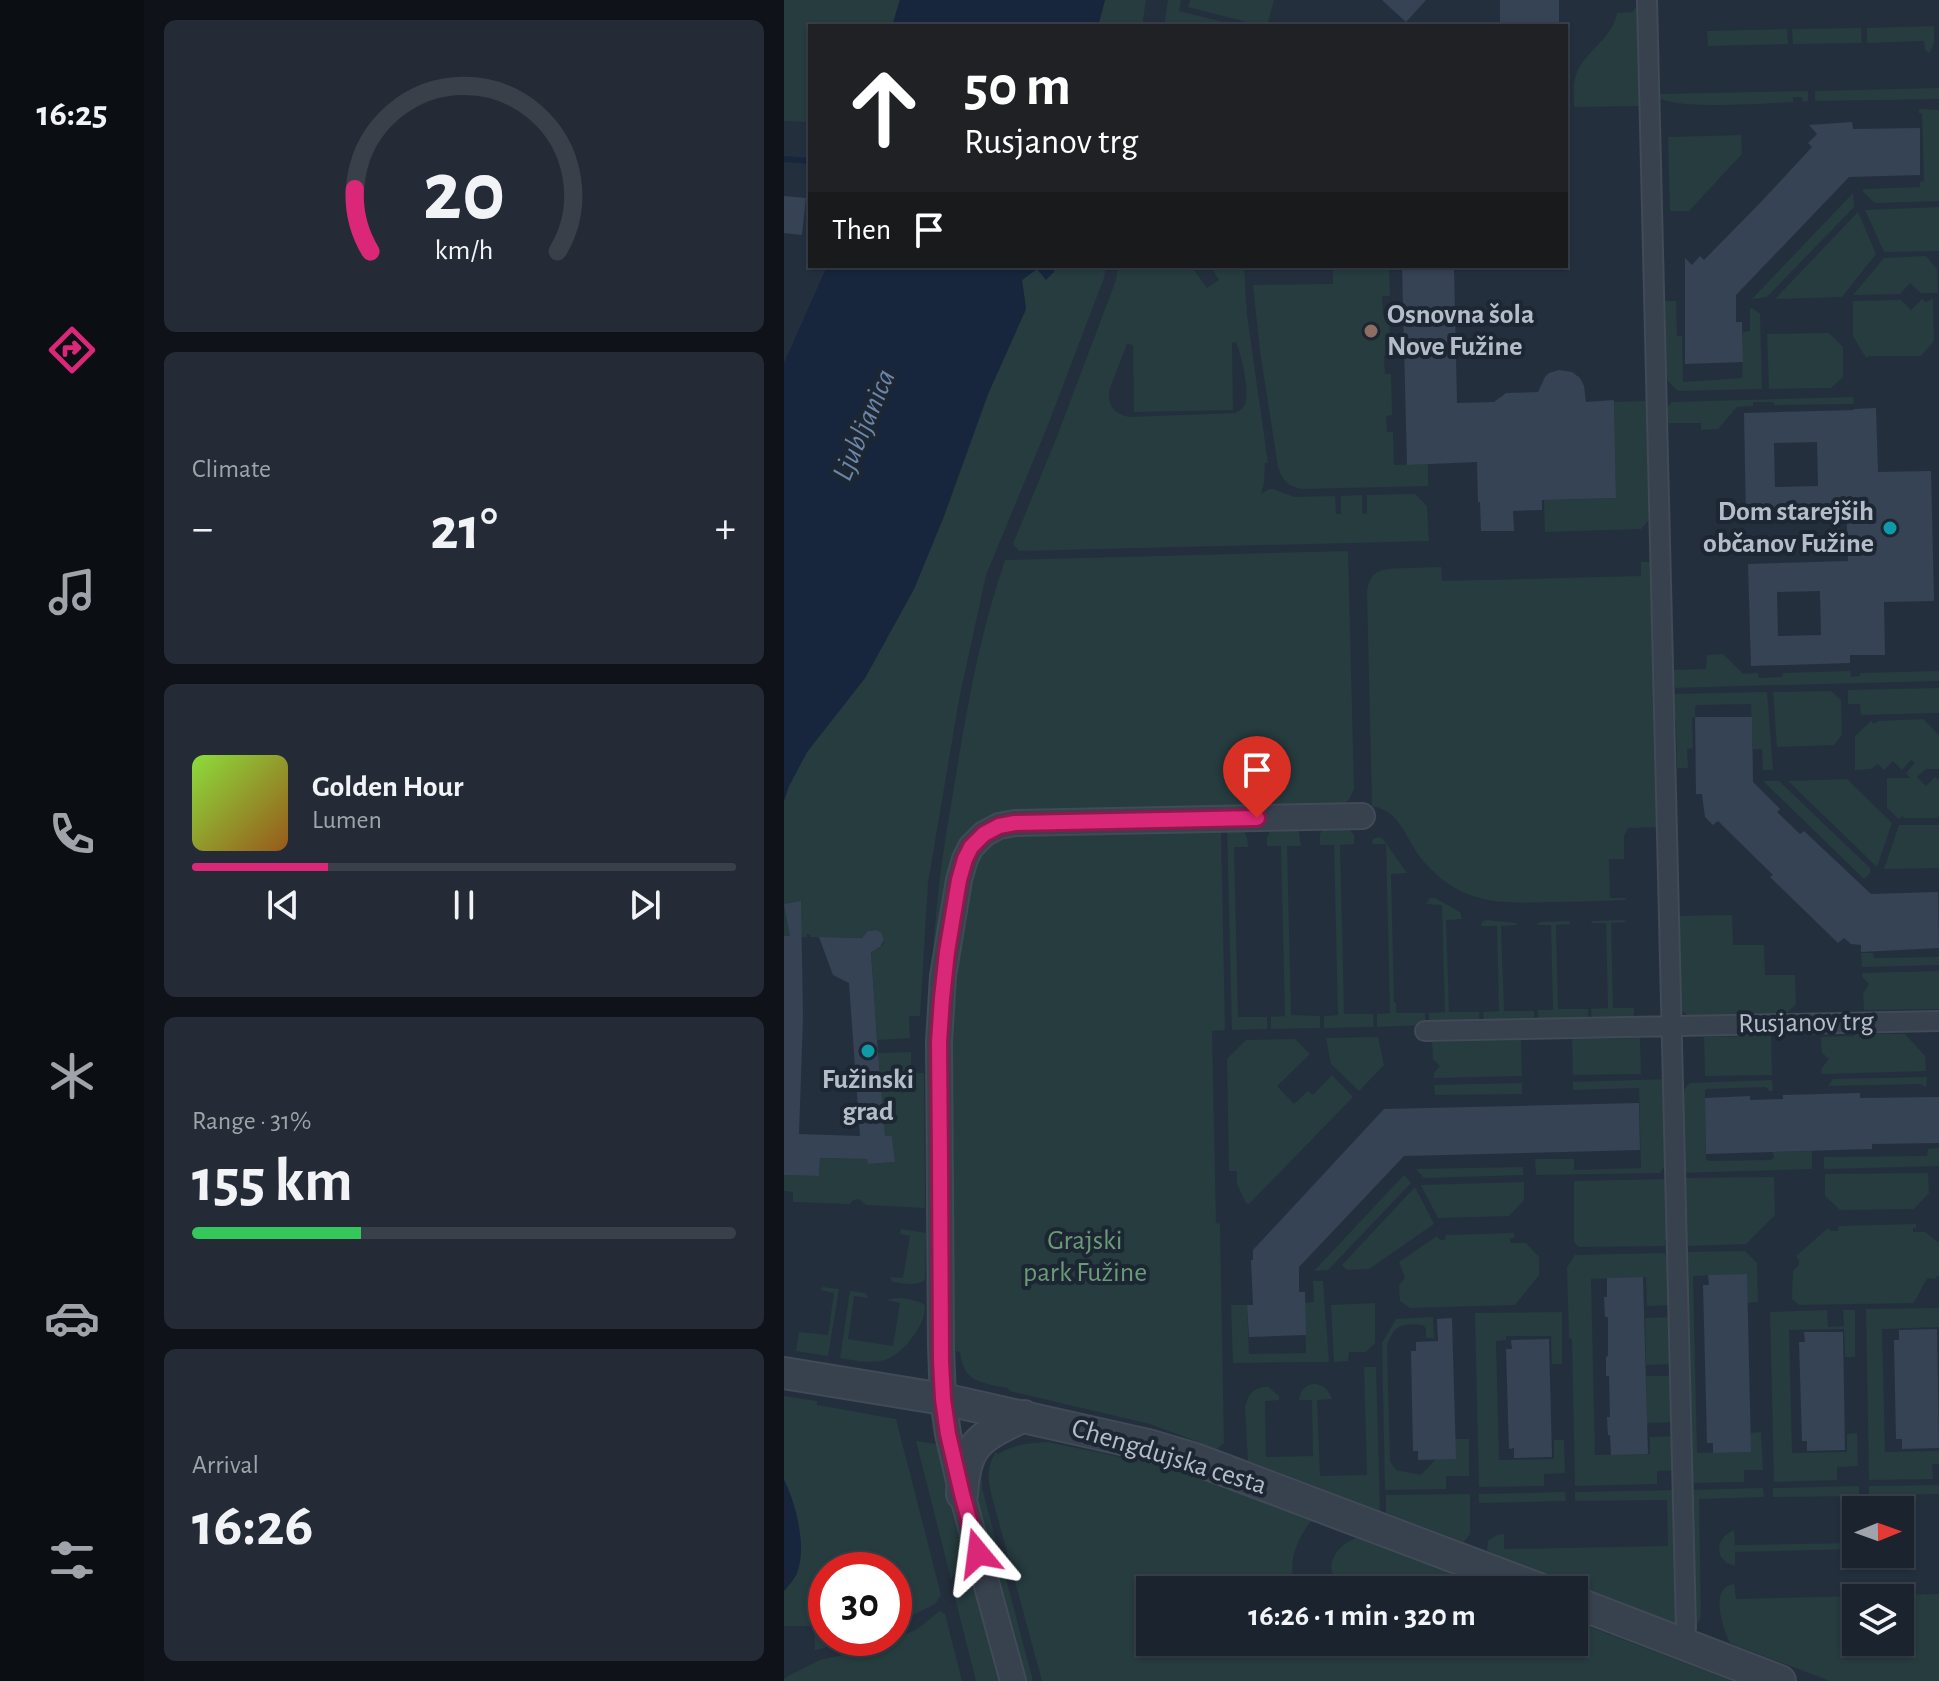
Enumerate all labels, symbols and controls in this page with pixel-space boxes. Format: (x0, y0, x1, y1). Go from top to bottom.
icon: ahead (832, 56, 936, 160)
text: 50 m (964, 59, 1071, 115)
text: 16:25 (36, 96, 108, 132)
text: Rusjanov trg (964, 124, 1138, 160)
text: 20 (423, 151, 505, 235)
icon: arrive (907, 208, 951, 252)
text: Then (832, 215, 891, 245)
text: km/h (435, 236, 493, 265)
place label: Osnovna šola Nove Fužine (1387, 301, 1534, 361)
icon: directions (44, 322, 100, 378)
marker: Osnovna šola Nove Fužine (1362, 322, 1380, 340)
water label: Ljubljanica (827, 365, 901, 485)
text: Climate (192, 456, 271, 482)
place label: Dom starejših občanov Fužine (1703, 498, 1874, 558)
text: 21° (430, 500, 498, 560)
text: − (192, 507, 213, 551)
text: + (715, 507, 736, 551)
marker: Dom starejših občanov Fužine (1881, 519, 1899, 537)
icon: music (44, 564, 100, 620)
pin (1223, 736, 1291, 818)
icon: arrive (1235, 748, 1279, 792)
text: Golden Hour (312, 772, 464, 802)
icon: phone (44, 806, 100, 862)
text: Lumen (312, 807, 382, 833)
icon: previous (261, 883, 305, 927)
icon: pause (442, 883, 486, 927)
icon: next (623, 883, 667, 927)
street label: Rusjanov trg (1738, 1008, 1874, 1038)
marker: Fužinski grad (859, 1042, 877, 1060)
icon: climate (44, 1048, 100, 1104)
place label: Fužinski grad (822, 1066, 914, 1126)
text: Range · 31% (192, 1108, 311, 1134)
text: 155 km (192, 1152, 353, 1212)
park label: Grajski park Fužine (1023, 1227, 1147, 1287)
icon: car (44, 1290, 100, 1346)
street label: Chengdujska cesta (1068, 1414, 1270, 1500)
text: Arrival (192, 1452, 259, 1478)
text: 16:26 (192, 1496, 314, 1556)
north arrow (1842, 1496, 1914, 1568)
map controls (1842, 1496, 1914, 1656)
position arrow (936, 1511, 1020, 1595)
icon: filters (44, 1532, 100, 1588)
speed limit sign: 30 (808, 1552, 912, 1656)
button: layers (1842, 1584, 1914, 1656)
text: 16:26 · 1 min · 320 m (1248, 1601, 1476, 1631)

